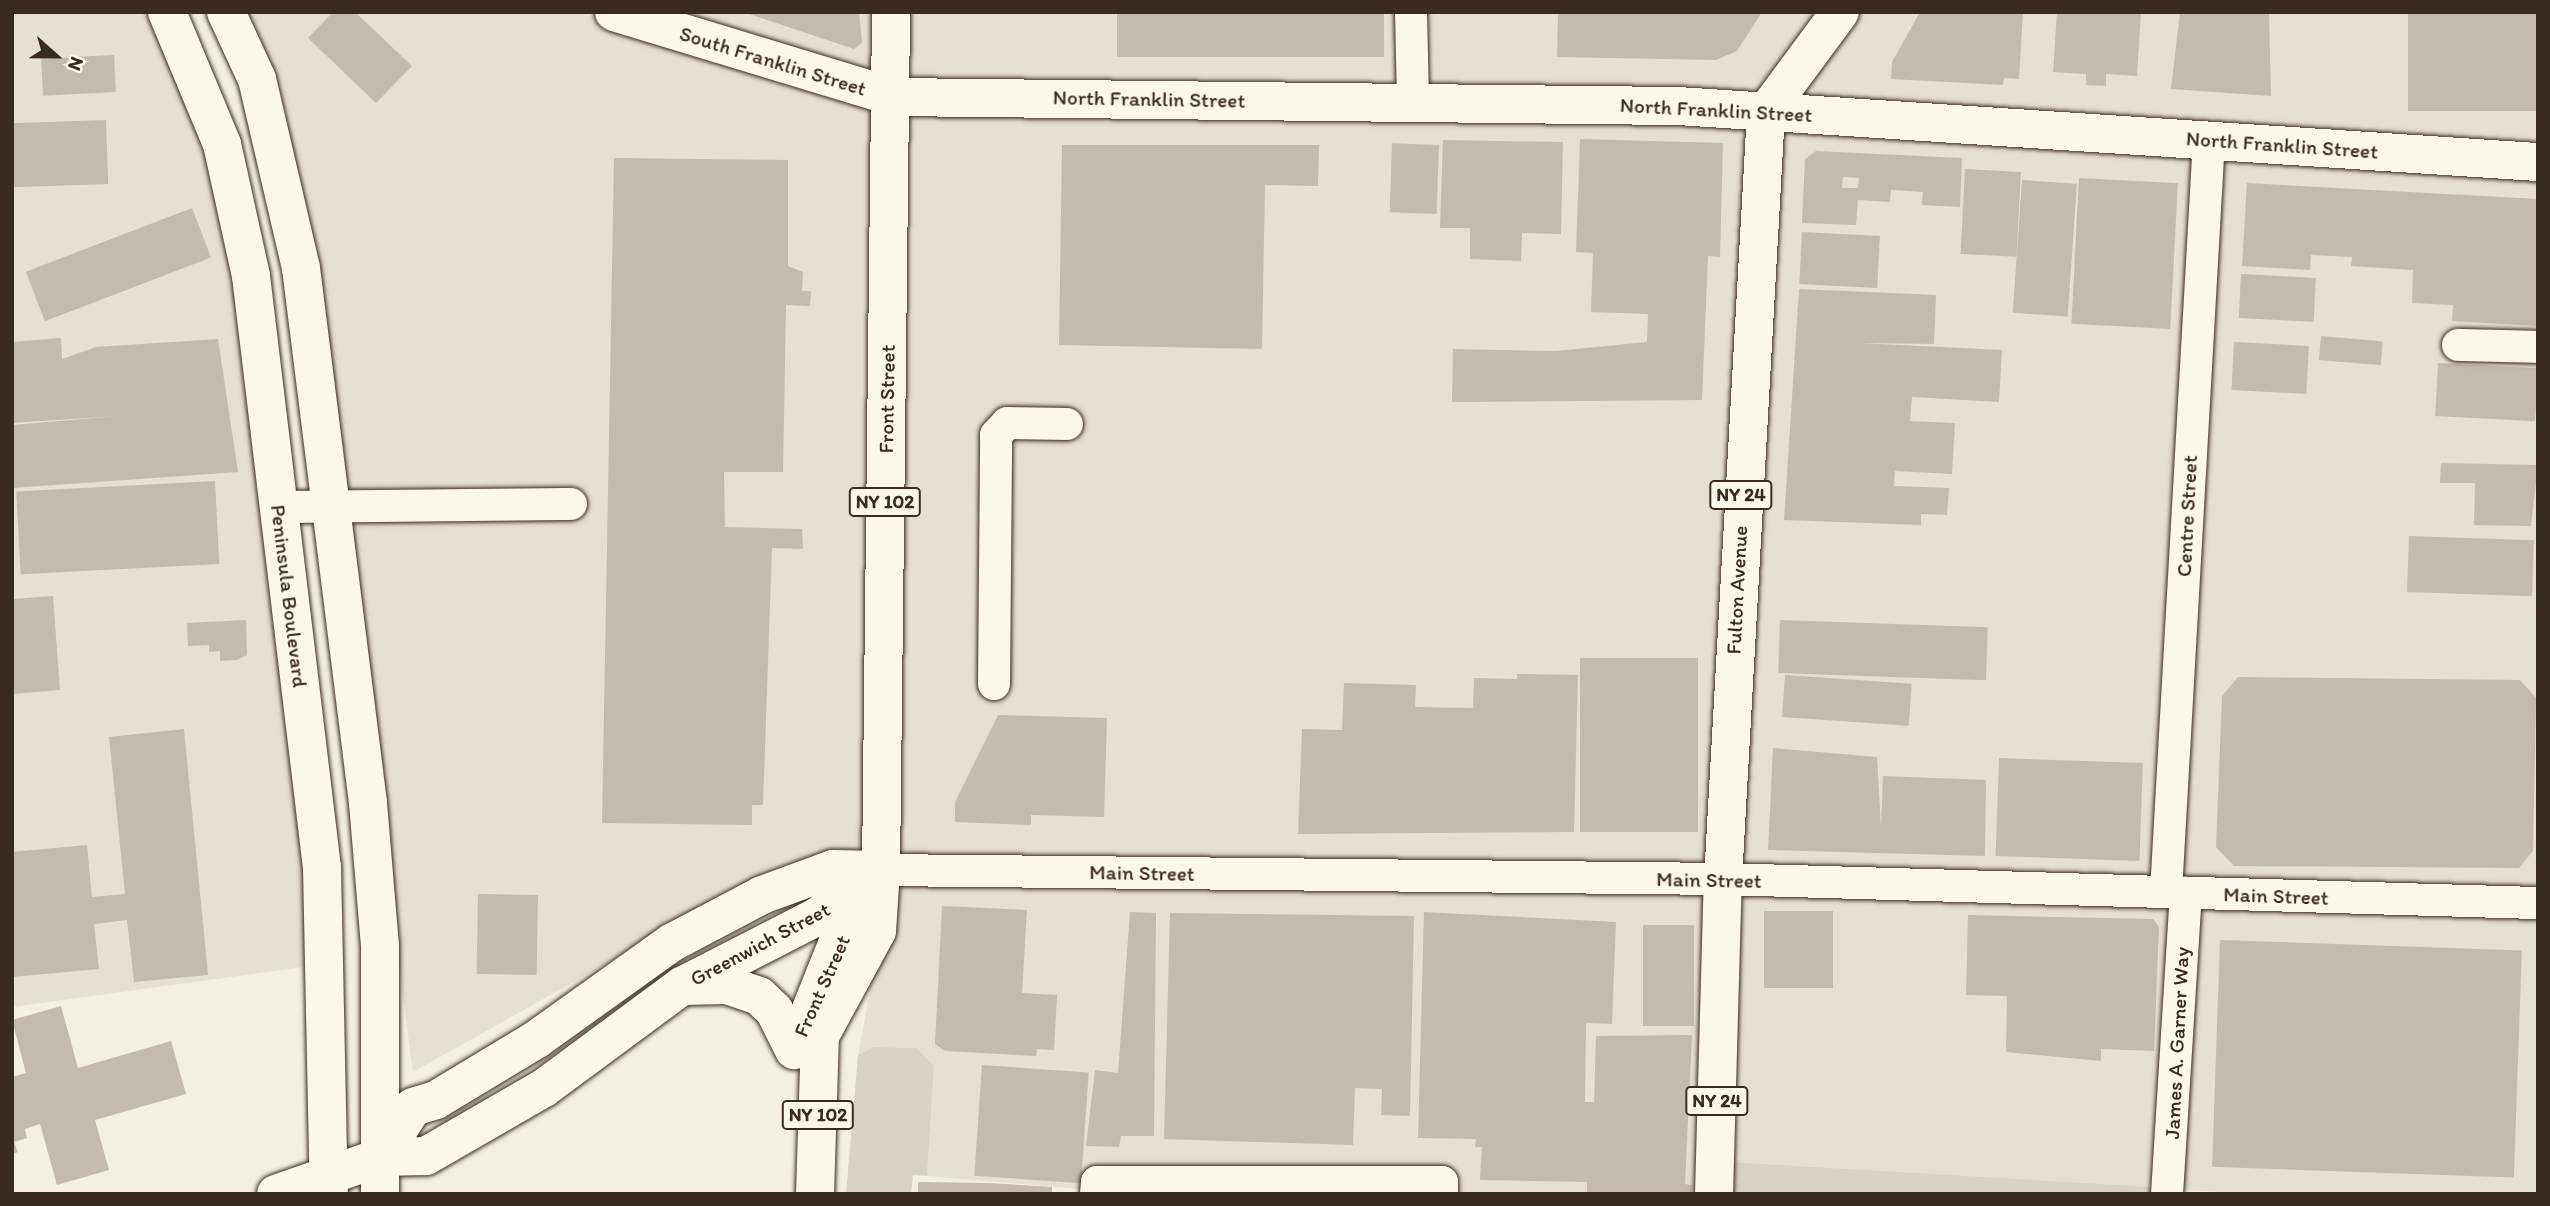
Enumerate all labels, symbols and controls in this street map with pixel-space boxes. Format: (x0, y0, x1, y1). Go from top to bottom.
north arrow (21, 21, 91, 91)
street label: South Franklin Street (677, 21, 869, 101)
text: N (63, 54, 89, 74)
street label: North Franklin Street (1053, 85, 1245, 113)
street label: North Franklin Street (1620, 92, 1812, 128)
street label: North Franklin Street (2186, 126, 2378, 164)
street label: Front Street (873, 344, 901, 454)
street label: Centre Street (2171, 455, 2203, 577)
road number: NY 24 (1708, 480, 1774, 510)
road number: NY 102 (848, 486, 922, 517)
street label: Peninsula Boulevard (265, 503, 313, 689)
street label: Fulton Avenue (1721, 525, 1753, 655)
street label: Main Street (1089, 859, 1195, 887)
street label: Main Street (1656, 866, 1762, 894)
street label: Main Street (2223, 882, 2329, 910)
street label: Greenwich Street (686, 897, 834, 991)
street label: Front Street (788, 931, 856, 1041)
street label: James A. Garner Way (2159, 947, 2195, 1139)
road number: NY 24 (1684, 1086, 1750, 1116)
road number: NY 102 (781, 1100, 855, 1130)

